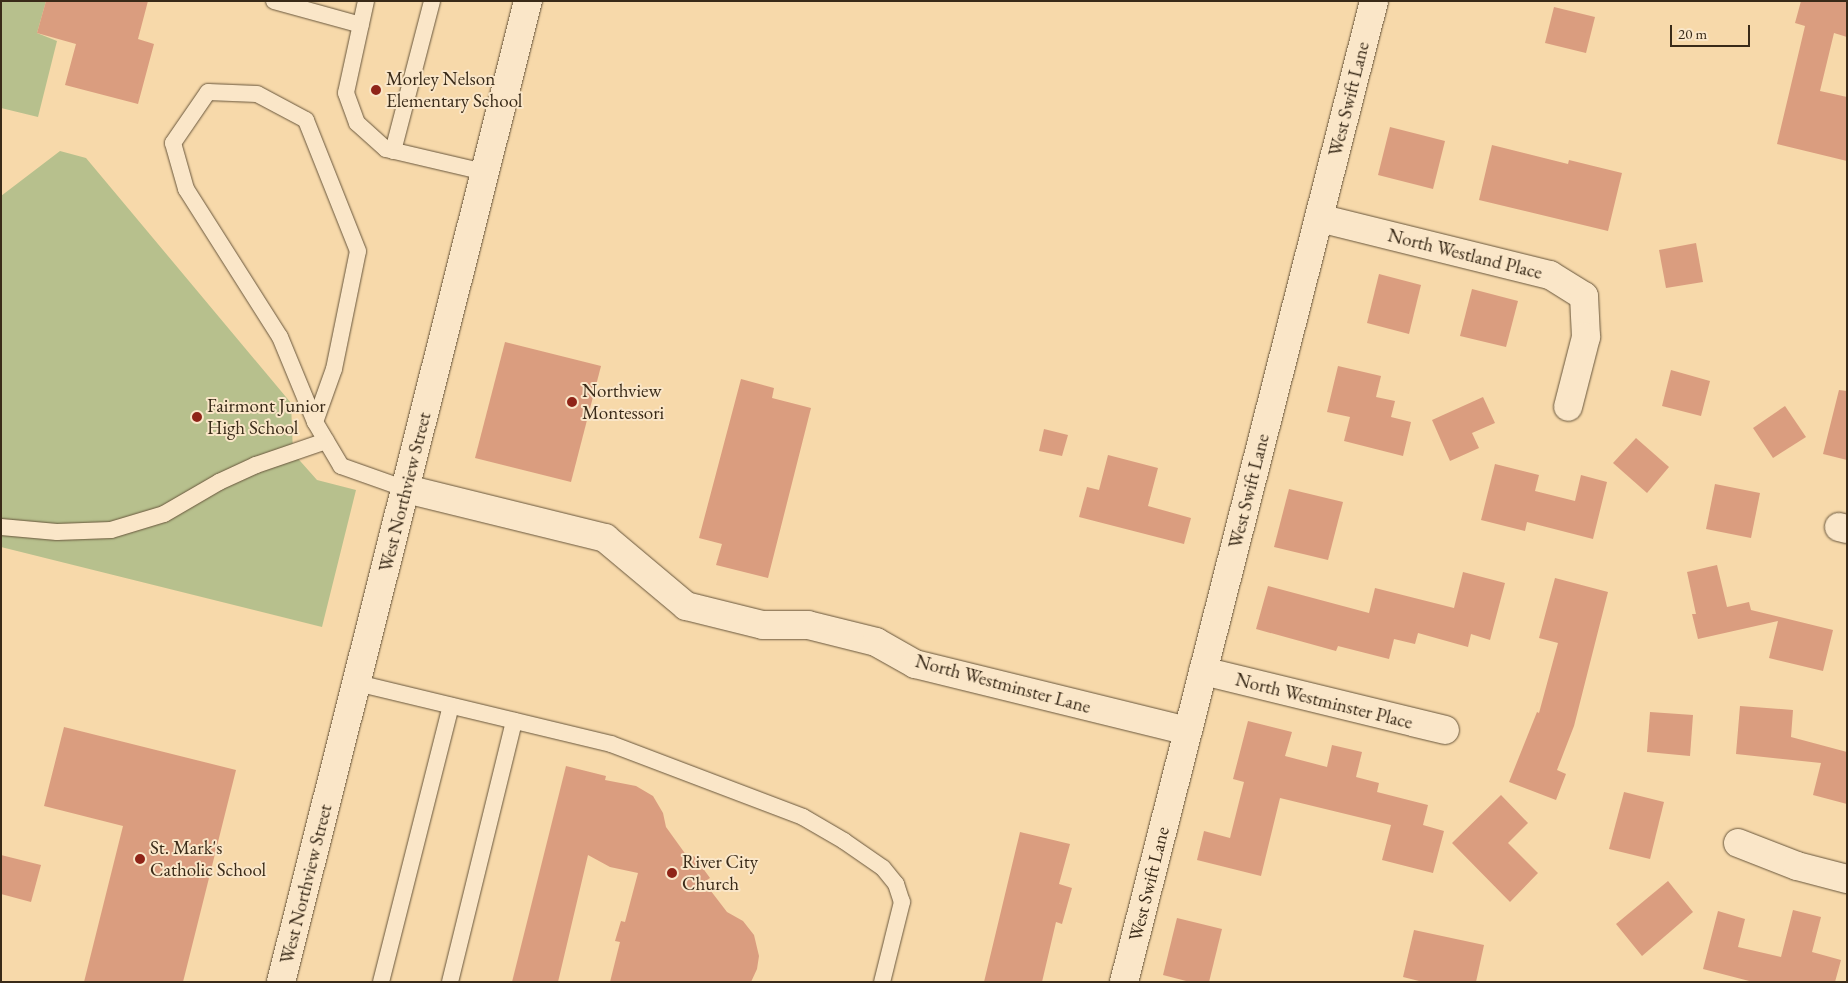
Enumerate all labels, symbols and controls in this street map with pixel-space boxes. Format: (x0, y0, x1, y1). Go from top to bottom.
scale bar (1673, 15, 1753, 47)
text: 20 m (1678, 24, 1707, 43)
street label: West Swift Lane (1324, 39, 1374, 159)
place label: Morley Nelson Elementary School (386, 68, 522, 112)
marker: Morley Nelson Elementary School (370, 84, 382, 96)
street label: North Westland Place (1385, 224, 1545, 284)
place label: Northview Montessori (582, 380, 664, 424)
place label: Fairmont Junior High School (207, 395, 326, 439)
marker: Northview Montessori (566, 396, 578, 408)
street label: West Northview Street (374, 410, 436, 574)
marker: Fairmont Junior High School (191, 411, 203, 423)
street label: West Swift Lane (1224, 431, 1274, 551)
street label: North Westminster Lane (913, 650, 1093, 718)
street label: North Westminster Place (1233, 668, 1415, 734)
street label: West Northview Street (275, 802, 337, 966)
street label: West Swift Lane (1124, 824, 1174, 944)
place label: St. Mark's Catholic School (150, 837, 266, 881)
place label: River City Church (682, 851, 758, 895)
marker: St. Mark's Catholic School (134, 853, 146, 865)
marker: River City Church (666, 867, 678, 879)

